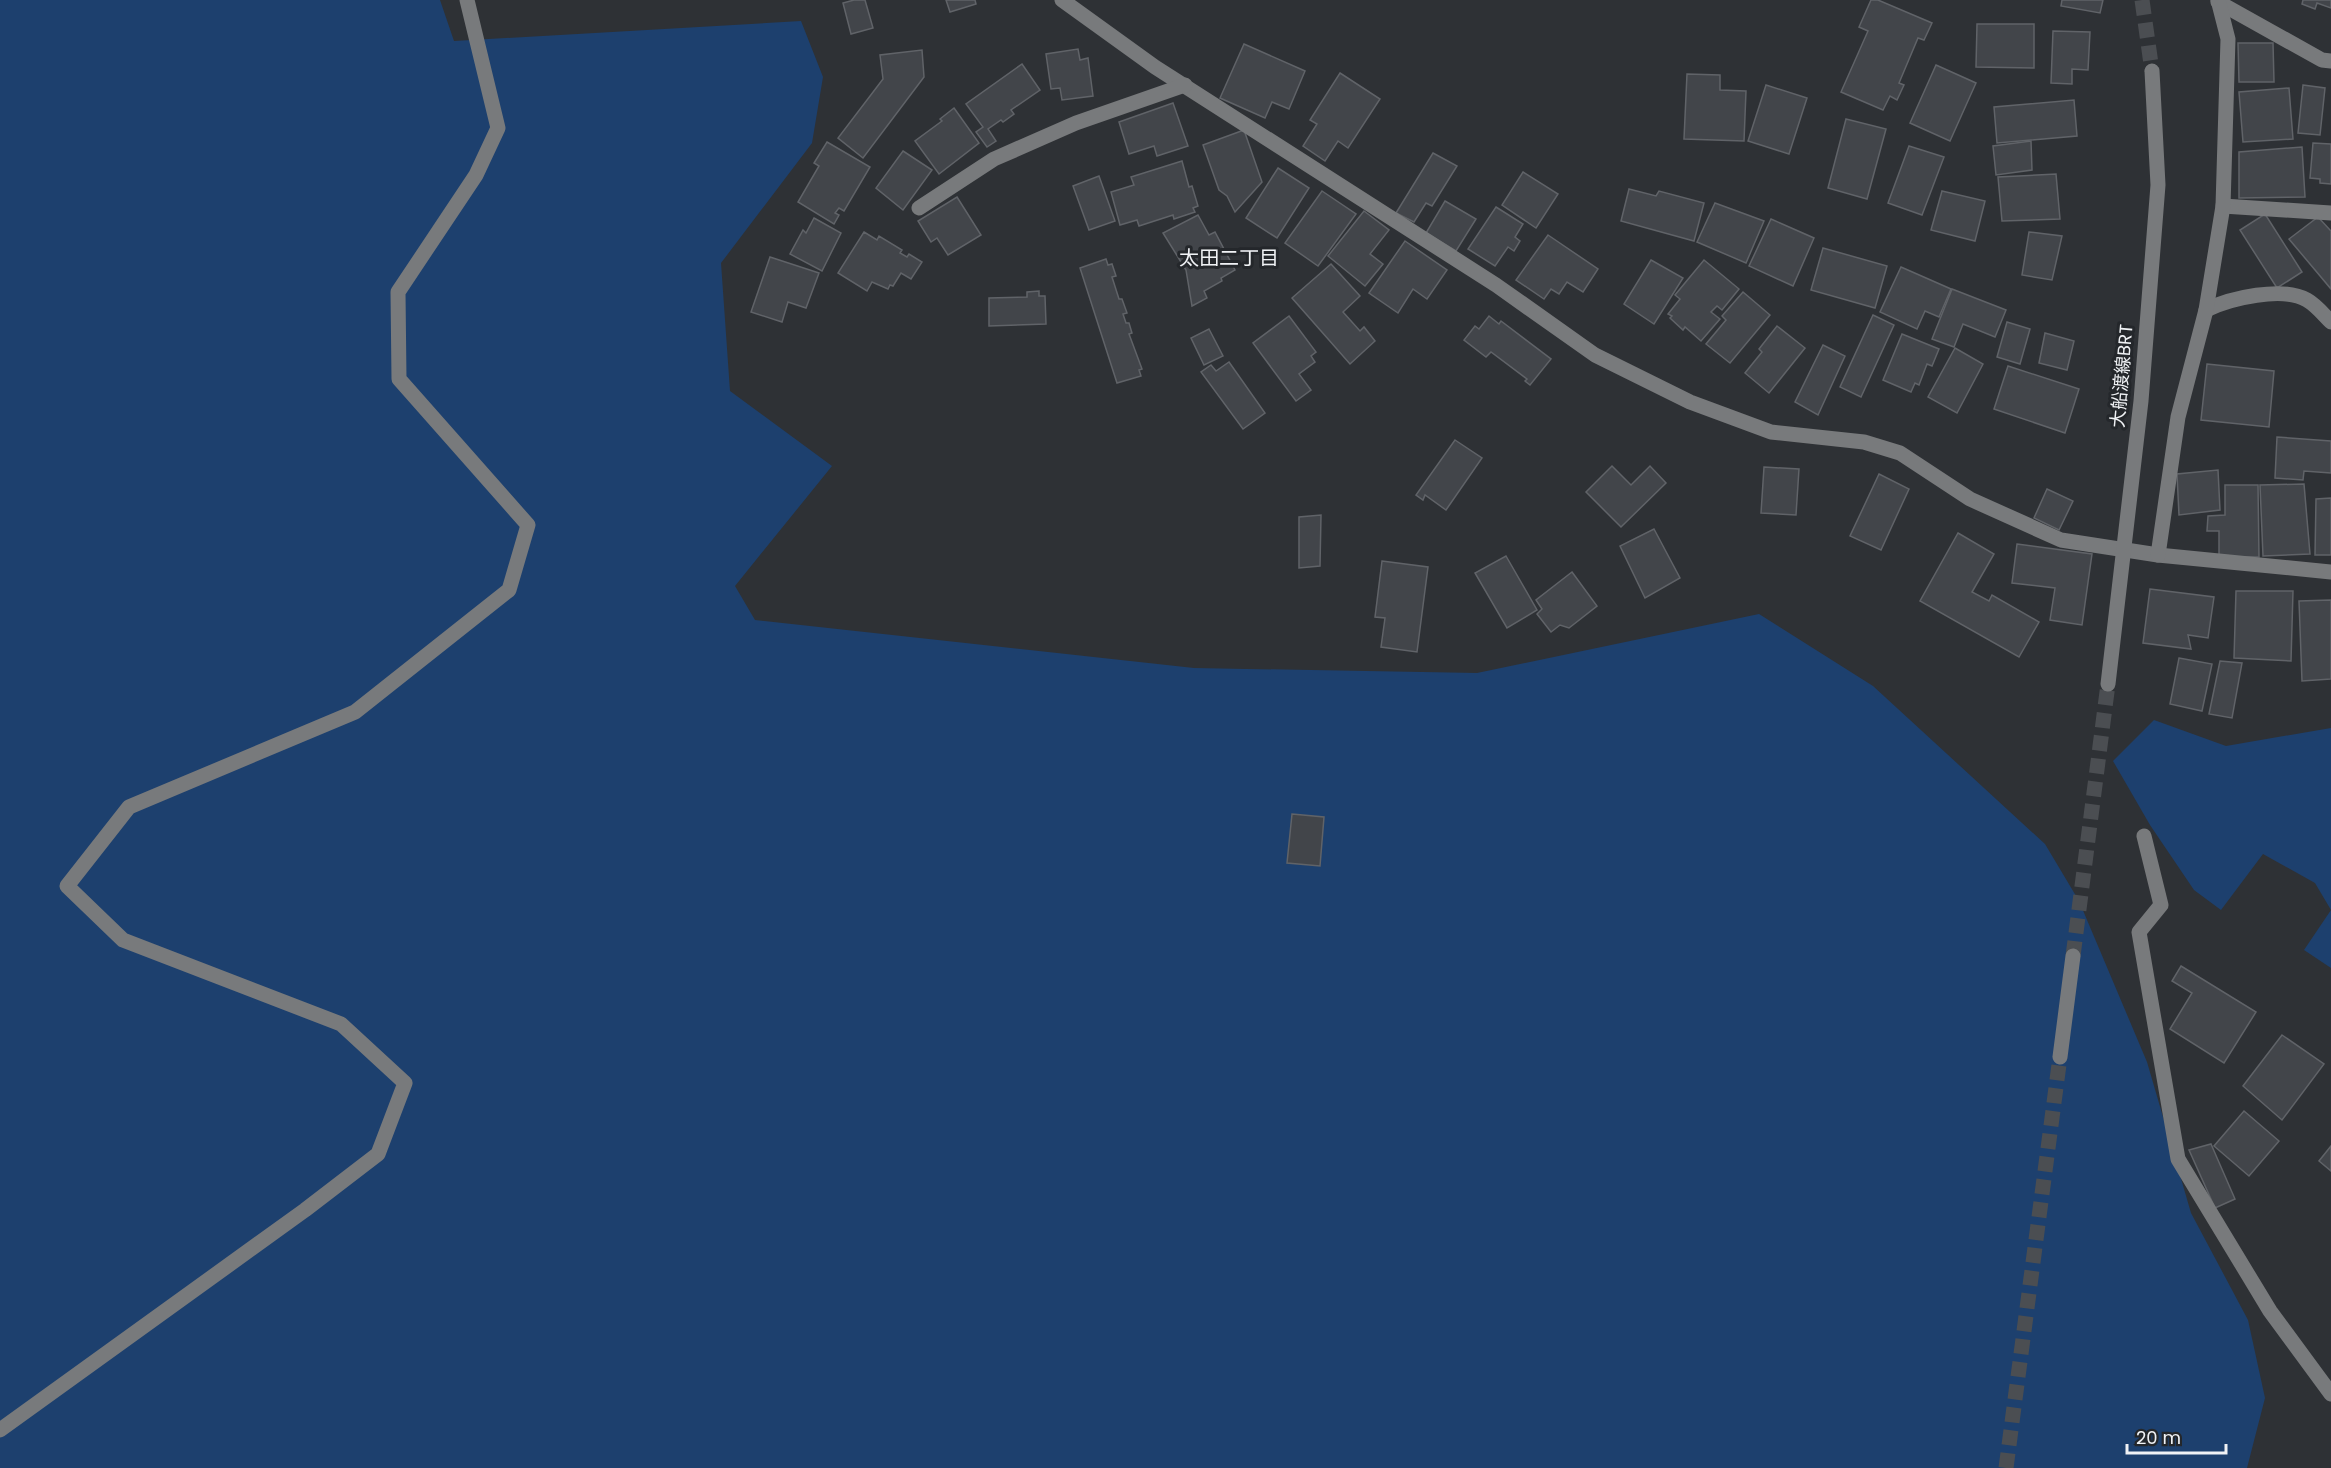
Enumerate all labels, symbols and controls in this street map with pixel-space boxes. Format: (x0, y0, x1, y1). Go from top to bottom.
district label: 太田二丁目 (1179, 244, 1279, 272)
street label: 大船渡線BRT (2105, 323, 2138, 429)
scale bar (2127, 1417, 2226, 1455)
text: 20 m (2136, 1425, 2181, 1450)

